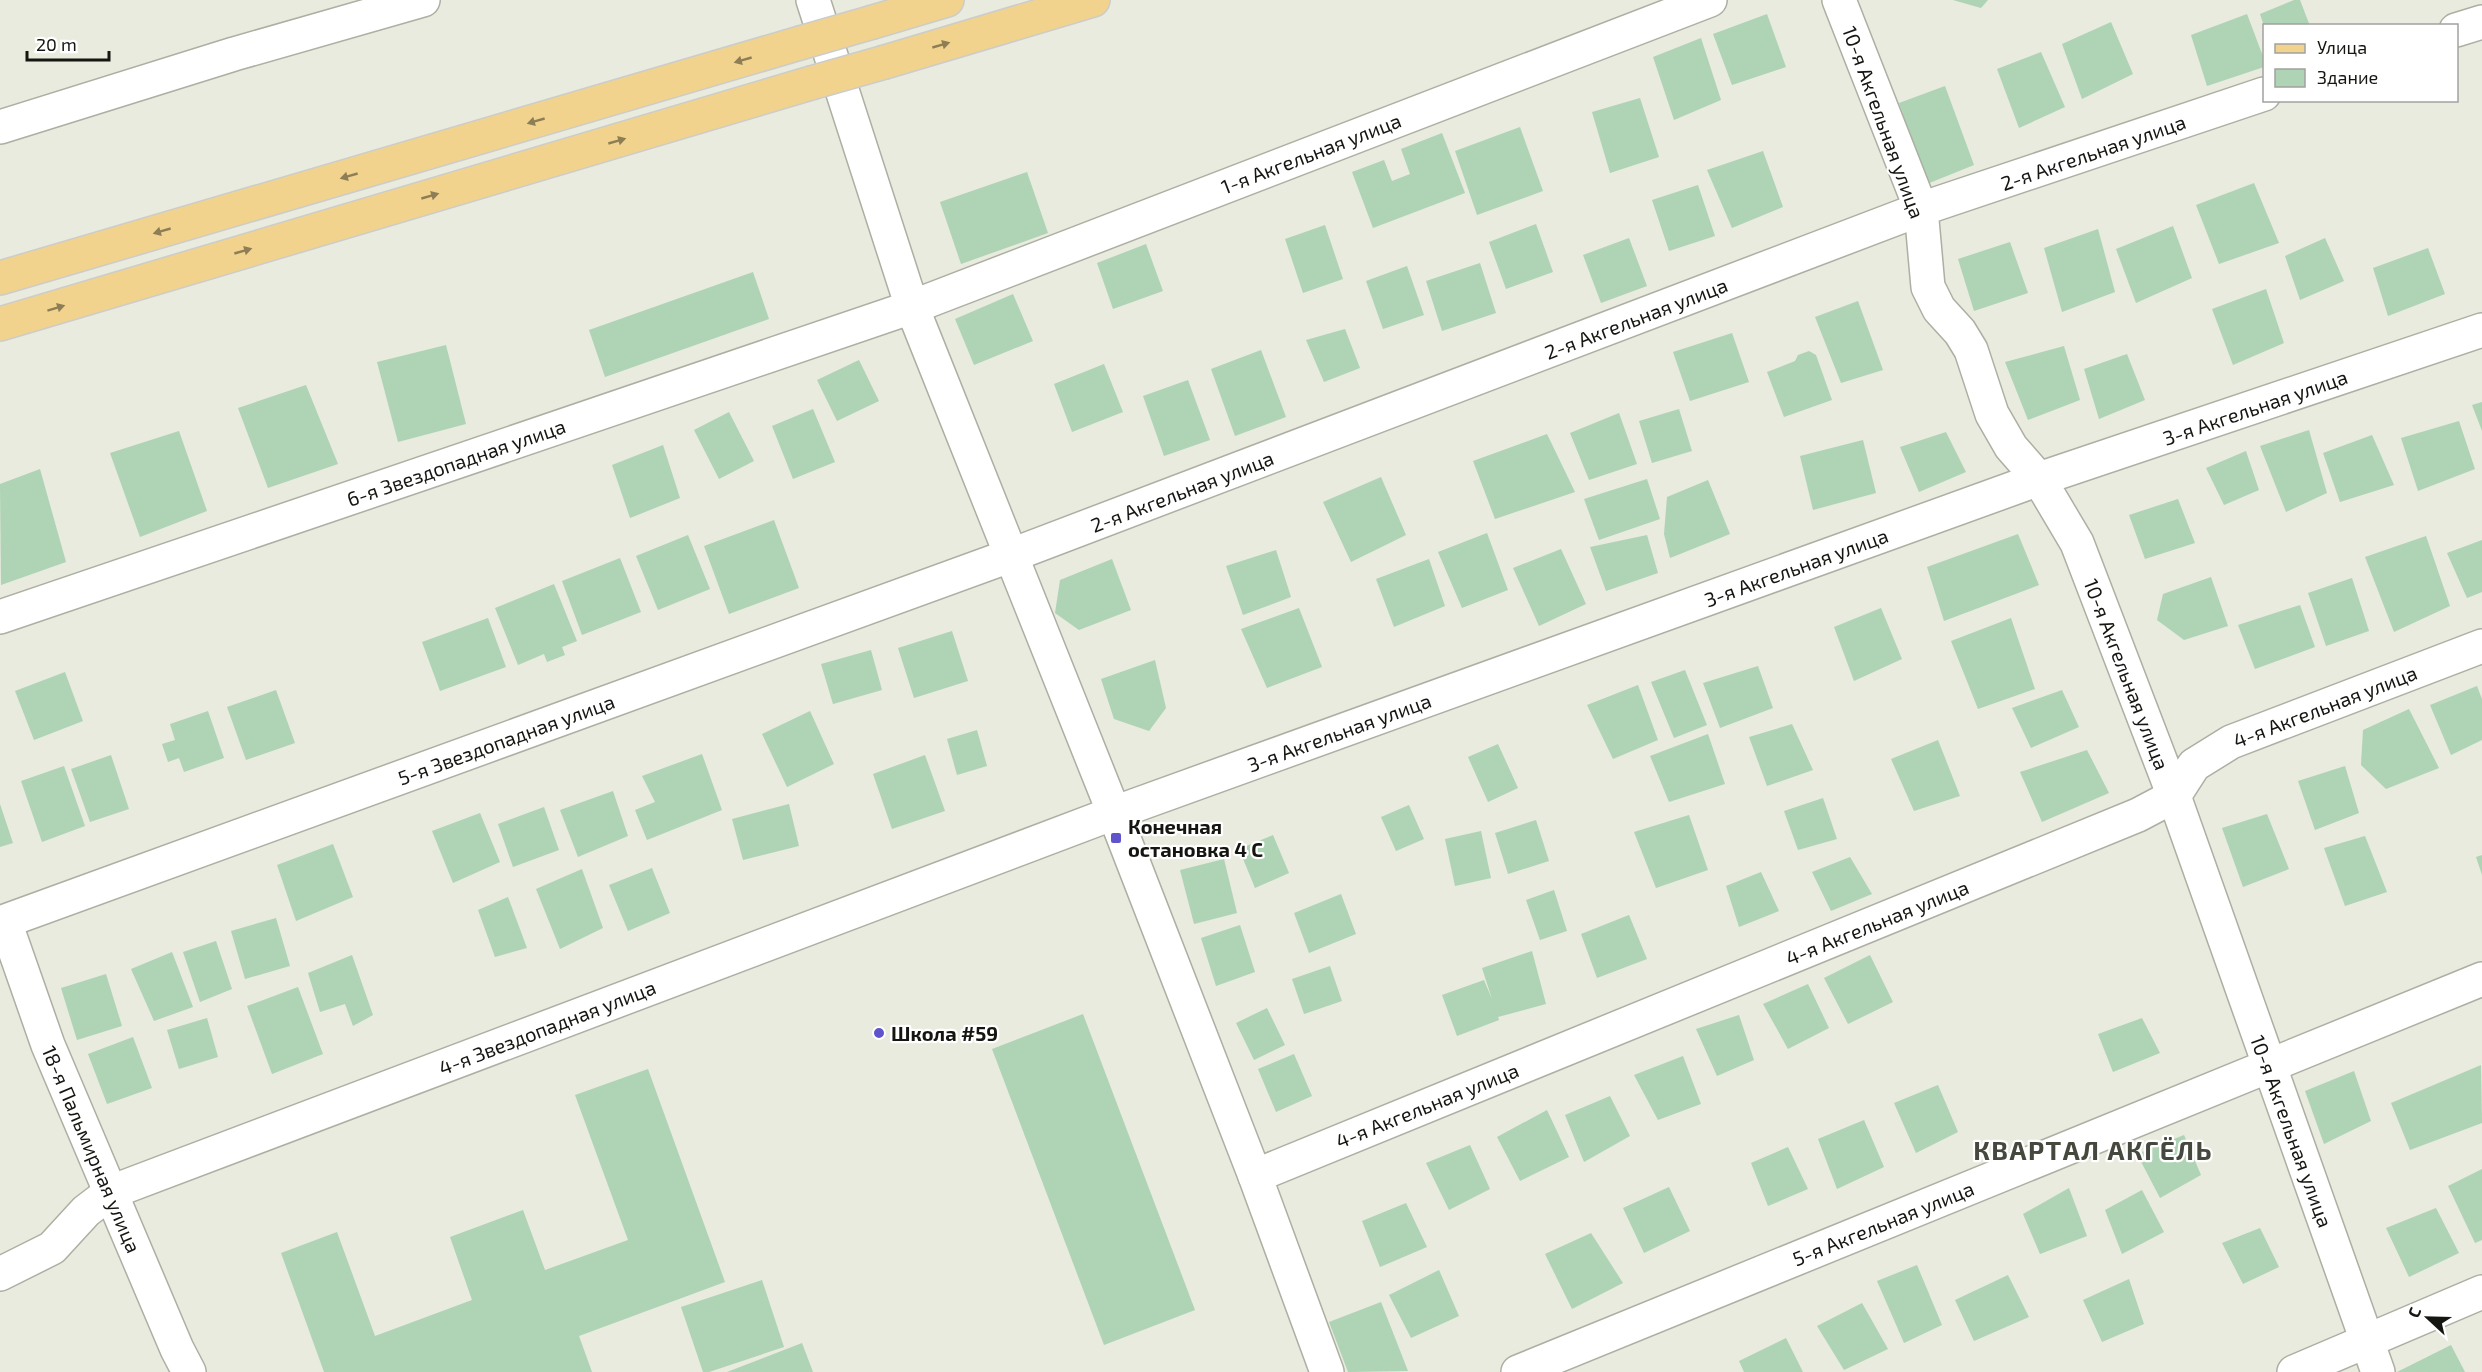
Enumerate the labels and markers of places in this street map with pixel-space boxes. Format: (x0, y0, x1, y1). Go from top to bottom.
place label: Конечная остановка 4 С (1128, 814, 1263, 861)
marker: Конечная остановка 4 С (1109, 831, 1123, 845)
place label: Школа #59 (891, 1021, 998, 1045)
marker: Школа #59 (872, 1026, 886, 1040)

